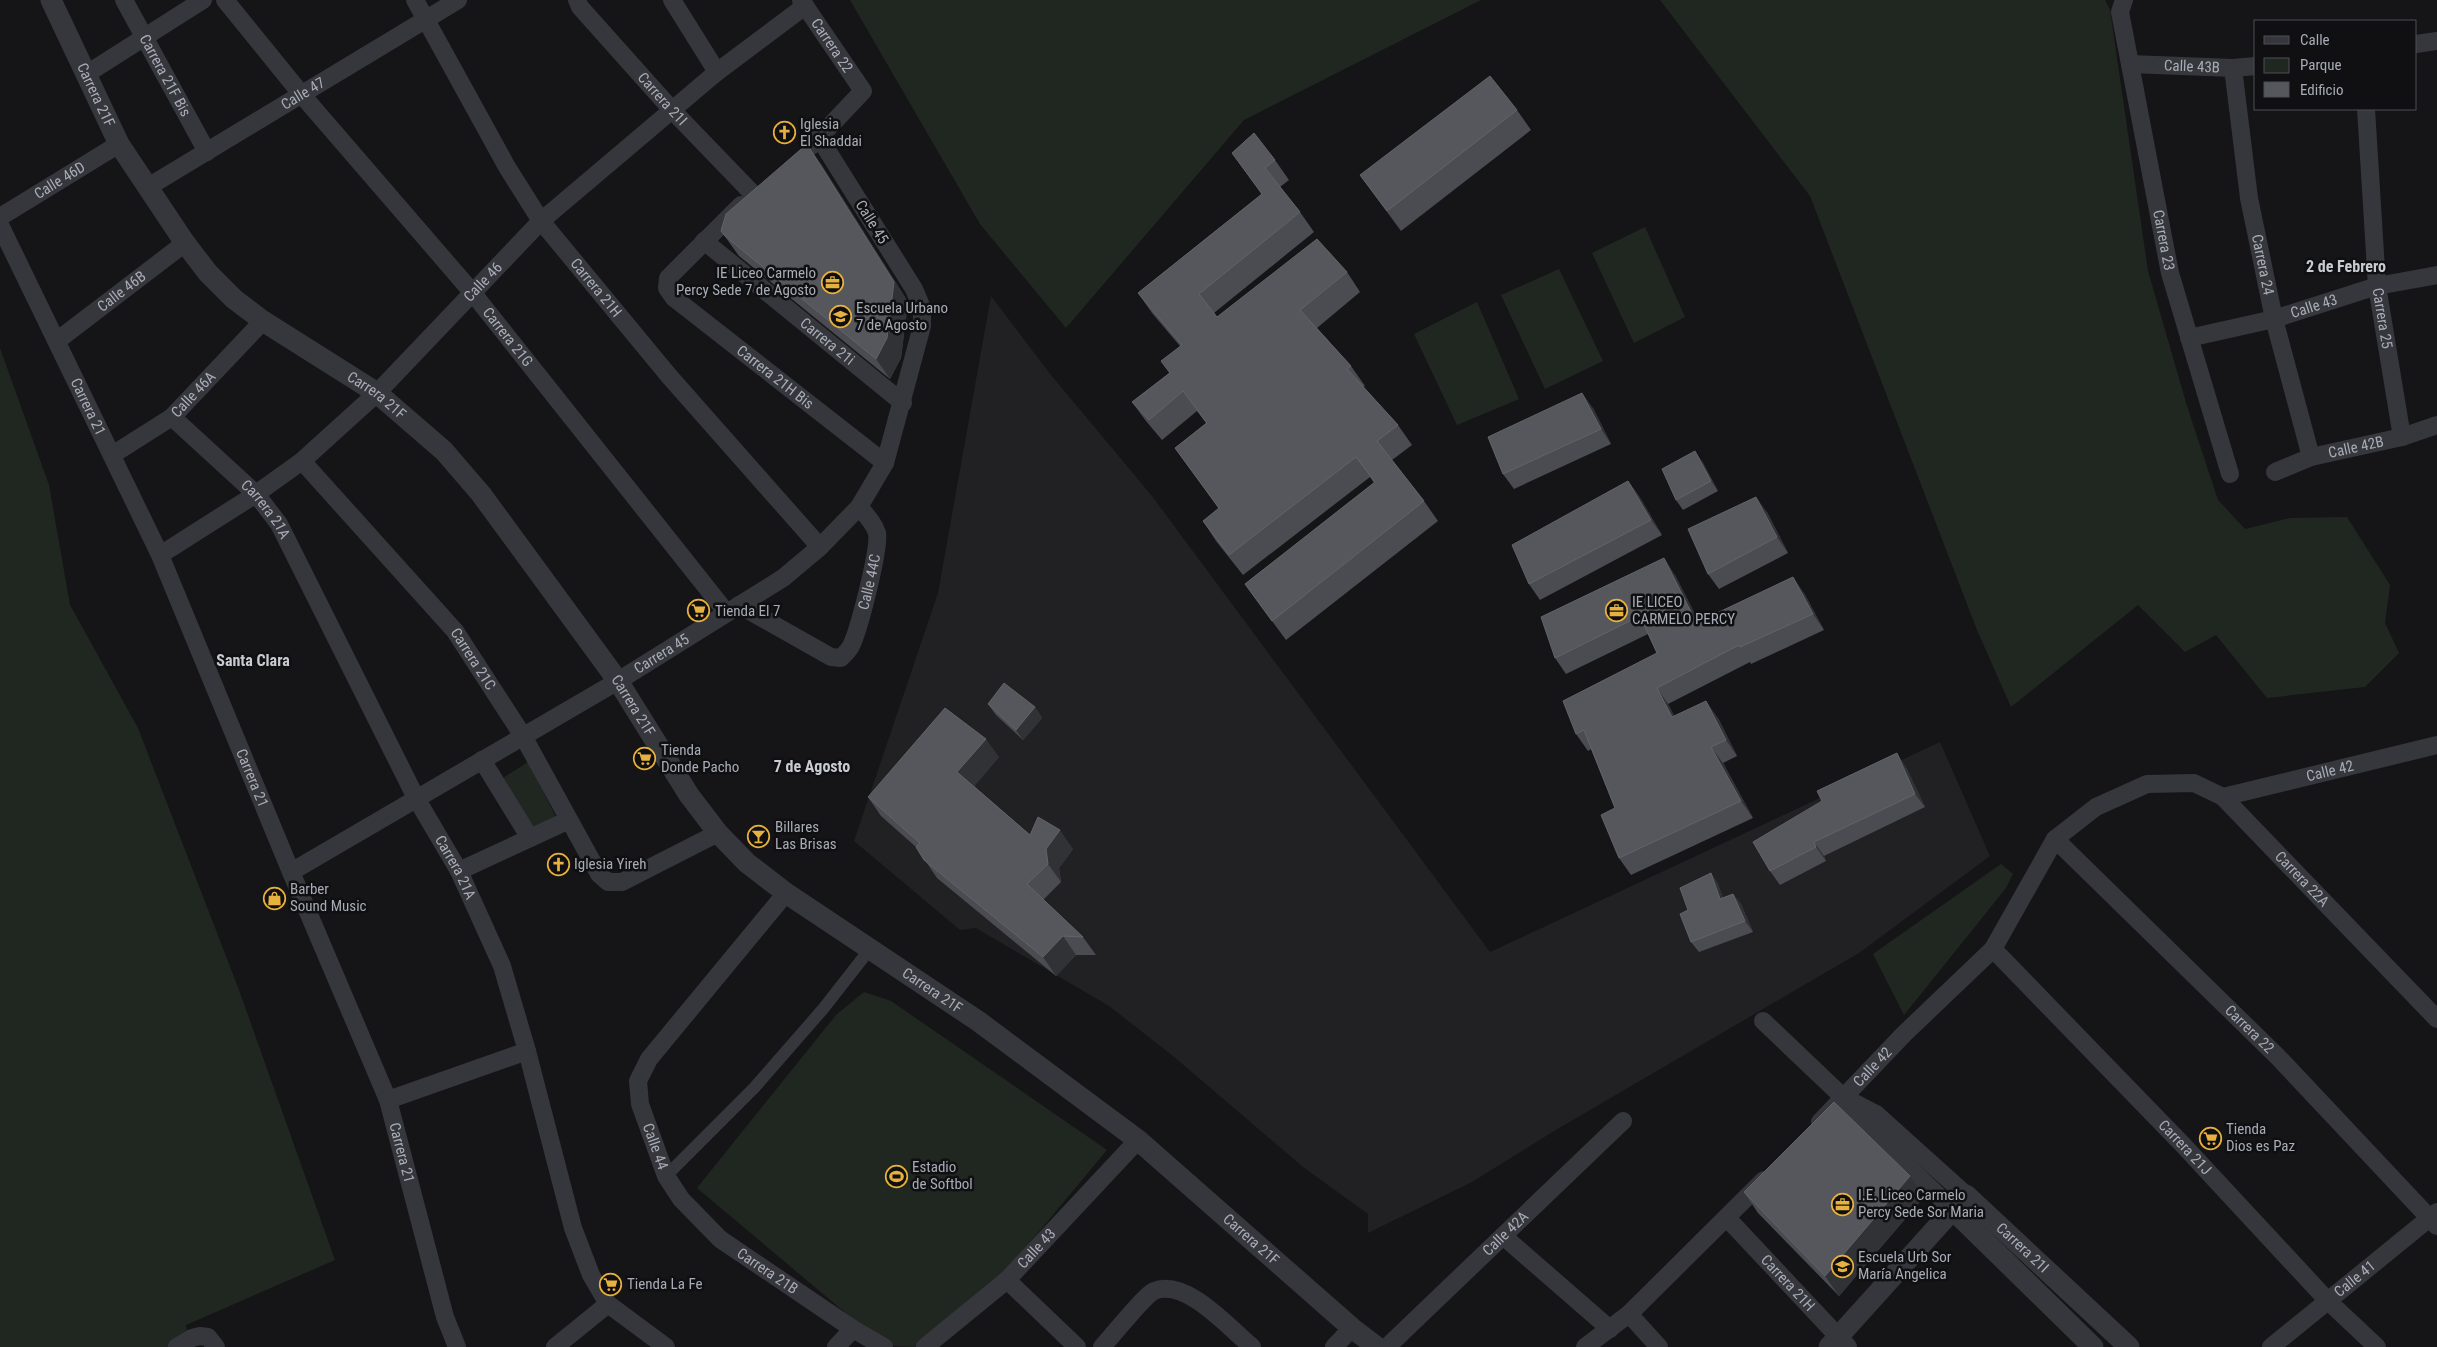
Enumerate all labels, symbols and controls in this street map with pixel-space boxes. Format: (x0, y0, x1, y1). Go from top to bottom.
street label: Carrera 22 (807, 15, 857, 76)
legend (2254, 20, 2417, 110)
street label: Carrera 21F Bis (136, 31, 195, 120)
text: Calle (2300, 31, 2330, 49)
street label: Calle 43B (2164, 56, 2220, 76)
text: Parque (2300, 56, 2342, 74)
street label: Carrera 21F (73, 60, 119, 130)
street label: Carrera 21I (634, 69, 691, 129)
street label: Calle 47 (278, 73, 328, 114)
text: Edificio (2300, 81, 2343, 99)
place label: Iglesia El Shaddai (800, 115, 862, 150)
church icon: Iglesia El Shaddai (772, 121, 796, 145)
street label: Calle 46D (31, 158, 88, 203)
street label: Calle 45 (852, 197, 892, 247)
street label: Carrera 23 (2149, 208, 2178, 272)
street label: Carrera 24 (2248, 233, 2278, 297)
street label: Carrera 21H (567, 255, 626, 321)
district label: 2 de Febrero (2306, 257, 2386, 276)
street label: Calle 46 (460, 258, 506, 306)
place label: IE Liceo Carmelo Percy Sede 7 de Agosto (676, 264, 816, 299)
street label: Calle 46B (94, 267, 149, 316)
office icon: IE Liceo Carmelo Percy Sede 7 de Agosto (820, 270, 844, 294)
street label: Carrera 25 (2368, 286, 2396, 350)
street label: Calle 43 (2288, 290, 2339, 322)
place label: Escuela Urbano 7 de Agosto (856, 299, 948, 334)
street label: Carrera 21G (479, 304, 537, 370)
school or university icon: Escuela Urbano 7 de Agosto (828, 305, 852, 329)
street label: Carrera 21i (796, 314, 858, 369)
street label: Carrera 21H Bis (733, 342, 817, 413)
street label: Calle 46A (167, 368, 220, 421)
street label: Carrera 21F (344, 368, 410, 423)
street label: Carrera 21 (67, 375, 110, 438)
street label: Calle 42B (2327, 432, 2385, 462)
street label: Carrera 21A (237, 476, 294, 542)
street label: Calle 44C (854, 553, 884, 612)
place label: IE LICEO CARMELO PERCY (1632, 593, 1735, 628)
supermarket icon: Tienda El 7 (687, 599, 711, 623)
office icon: IE LICEO CARMELO PERCY (1604, 599, 1628, 623)
place label: Tienda El 7 (715, 602, 780, 620)
street label: Carrera 21C (447, 625, 500, 693)
street label: Carrera 45 (631, 630, 692, 678)
district label: Santa Clara (216, 651, 290, 670)
street label: Carrera 21F (607, 671, 659, 739)
place label: Tienda Donde Pacho (661, 741, 739, 776)
street label: Carrera 21 (232, 746, 272, 810)
supermarket icon: Tienda Donde Pacho (633, 747, 657, 771)
district label: 7 de Agosto (774, 757, 850, 776)
street label: Calle 42 (2304, 757, 2355, 785)
place label: Billares Las Brisas (775, 818, 837, 853)
bar icon: Billares Las Brisas (747, 824, 771, 848)
street label: Carrera 21A (431, 832, 480, 903)
street label: Carrera 22A (2271, 847, 2333, 911)
church icon: Iglesia Yireh (546, 852, 570, 876)
place label: Iglesia Yireh (574, 855, 647, 873)
place label: Barber Sound Music (290, 880, 367, 915)
shop icon: Barber Sound Music (262, 886, 286, 910)
street label: Carrera 21F (899, 964, 966, 1017)
street label: Carrera 22 (2221, 1001, 2278, 1057)
street label: Calle 42 (1849, 1043, 1896, 1091)
street label: Carrera 21J (2155, 1116, 2215, 1178)
place label: Tienda Dios es Paz (2226, 1120, 2295, 1155)
street label: Carrera 21 (385, 1121, 418, 1185)
street label: Calle 44 (639, 1121, 672, 1172)
supermarket icon: Tienda Dios es Paz (2198, 1126, 2222, 1150)
place label: Estadio de Softbol (912, 1158, 973, 1193)
sports icon: Estadio de Softbol (884, 1164, 908, 1188)
place label: I.E. Liceo Carmelo Percy Sede Sor Maria (1858, 1186, 1984, 1221)
office icon: I.E. Liceo Carmelo Percy Sede Sor Maria (1830, 1192, 1854, 1216)
street label: Calle 42A (1479, 1207, 1532, 1260)
street label: Carrera 21F (1219, 1210, 1283, 1269)
street label: Carrera 21I (1993, 1219, 2053, 1277)
street label: Calle 43 (1014, 1225, 1059, 1272)
street label: Carrera 21B (733, 1244, 801, 1298)
place label: Escuela Urb Sor María Angelica (1858, 1248, 1952, 1283)
street label: Carrera 21H (1757, 1251, 1819, 1315)
school or university icon: Escuela Urb Sor María Angelica (1830, 1254, 1854, 1278)
street label: Calle 41 (2331, 1257, 2379, 1301)
supermarket icon: Tienda La Fe (599, 1272, 623, 1296)
place label: Tienda La Fe (627, 1275, 702, 1293)

